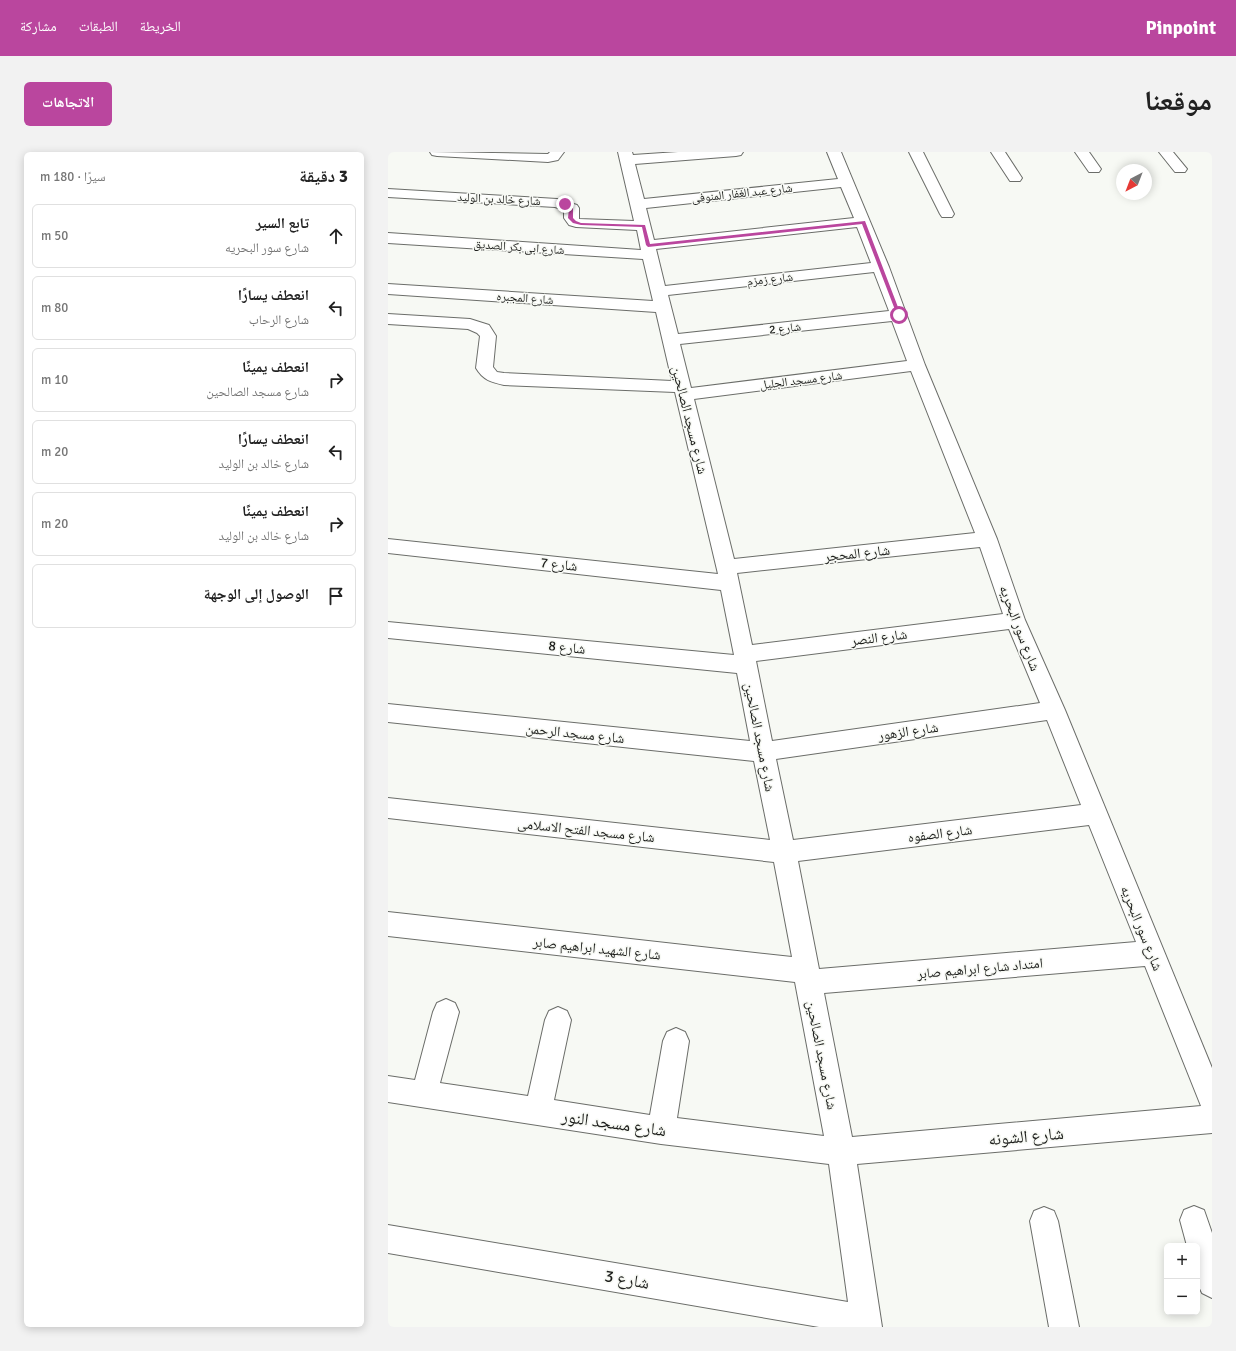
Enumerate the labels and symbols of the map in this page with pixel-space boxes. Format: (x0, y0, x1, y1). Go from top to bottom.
north arrow (1116, 164, 1152, 200)
street label: شارع عبد الغفار المنوفى (691, 181, 793, 206)
street label: شارع خالد بن الوليد (457, 190, 541, 209)
route end (556, 195, 574, 213)
street label: شارع ابى بكر الصديق (473, 237, 565, 258)
street label: شارع زمزم (746, 270, 794, 289)
street label: شارع المجبره (496, 289, 554, 308)
route start (890, 306, 908, 324)
street label: شارع 2 (768, 319, 802, 338)
street label: شارع مسجد الصالحين (667, 364, 711, 476)
street label: شارع مسجد الجليل (759, 368, 843, 393)
street label: شارع المحجر (822, 542, 891, 567)
street label: شارع 7 (539, 554, 578, 576)
street label: شارع سور البحريه (994, 583, 1044, 674)
street label: شارع النصر (849, 626, 908, 650)
street label: شارع 8 (547, 637, 586, 659)
street label: شارع مسجد الصالحين (740, 681, 778, 793)
street label: شارع الزهور (876, 719, 939, 745)
street label: شارع مسجد الرحمن (525, 720, 625, 748)
street label: شارع مسجد الفتح الاسلامى (516, 815, 655, 847)
street label: شارع الصفوه (907, 821, 973, 847)
street label: شارع سور البحريه (1116, 883, 1166, 974)
street label: شارع الشهيد ابراهيم صابر (531, 933, 662, 965)
street label: امتداد شارع ابراهيم صابر (915, 955, 1044, 984)
street label: شارع مسجد الصالحين (802, 999, 840, 1111)
street label: شارع مسجد النور (559, 1106, 668, 1142)
street label: شارع الشونه (988, 1123, 1065, 1151)
street label: شارع 3 (603, 1265, 651, 1295)

